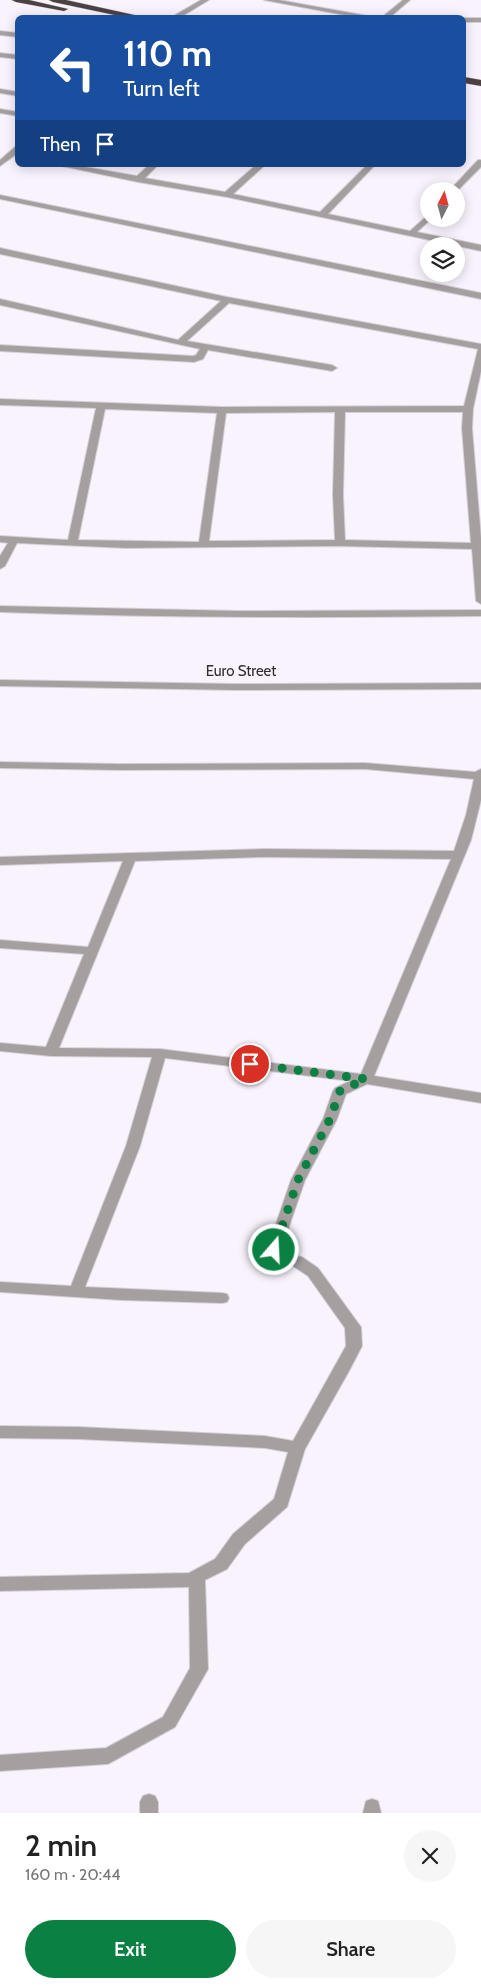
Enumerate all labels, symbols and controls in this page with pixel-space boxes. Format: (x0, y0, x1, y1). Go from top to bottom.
text: 110 m (123, 32, 212, 75)
icon: left (40, 35, 105, 100)
text: Turn left (123, 75, 200, 102)
icon: arrive (91, 130, 119, 158)
text: Then (40, 133, 81, 156)
north arrow (420, 182, 465, 228)
map controls (420, 182, 465, 282)
button: layers (420, 237, 465, 282)
street label: Euro Street (206, 662, 276, 680)
pin (229, 1043, 271, 1085)
icon: arrive (236, 1050, 264, 1078)
position arrow (247, 1223, 299, 1275)
text: 2 min (25, 1827, 97, 1864)
button: close (404, 1830, 456, 1882)
text: 160 m · 20:44 (25, 1865, 121, 1884)
button: Exit (25, 1920, 236, 1978)
button: Share (246, 1920, 456, 1978)

